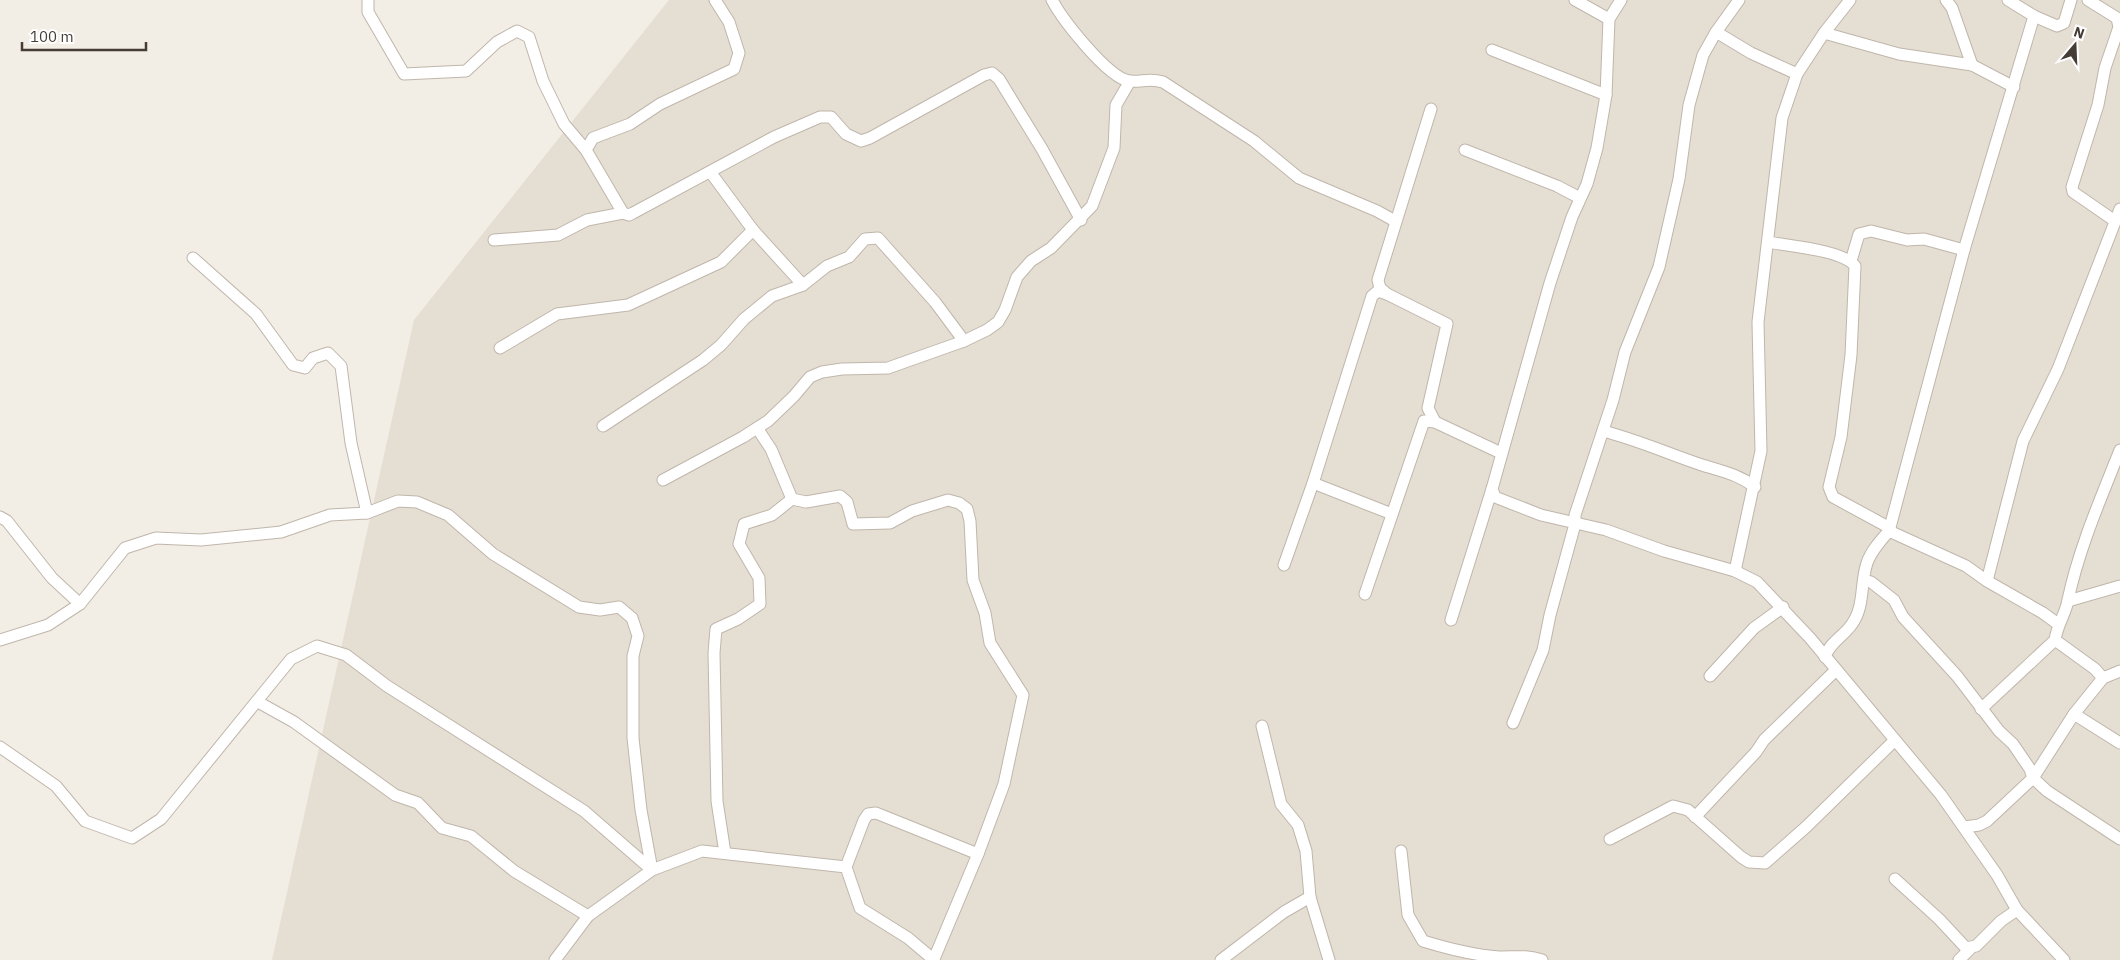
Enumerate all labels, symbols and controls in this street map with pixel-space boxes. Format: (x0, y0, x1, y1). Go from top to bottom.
scale bar (22, 20, 146, 52)
north arrow (2050, 20, 2100, 70)
text: N (2072, 23, 2087, 43)
text: 100 m (30, 27, 74, 46)

